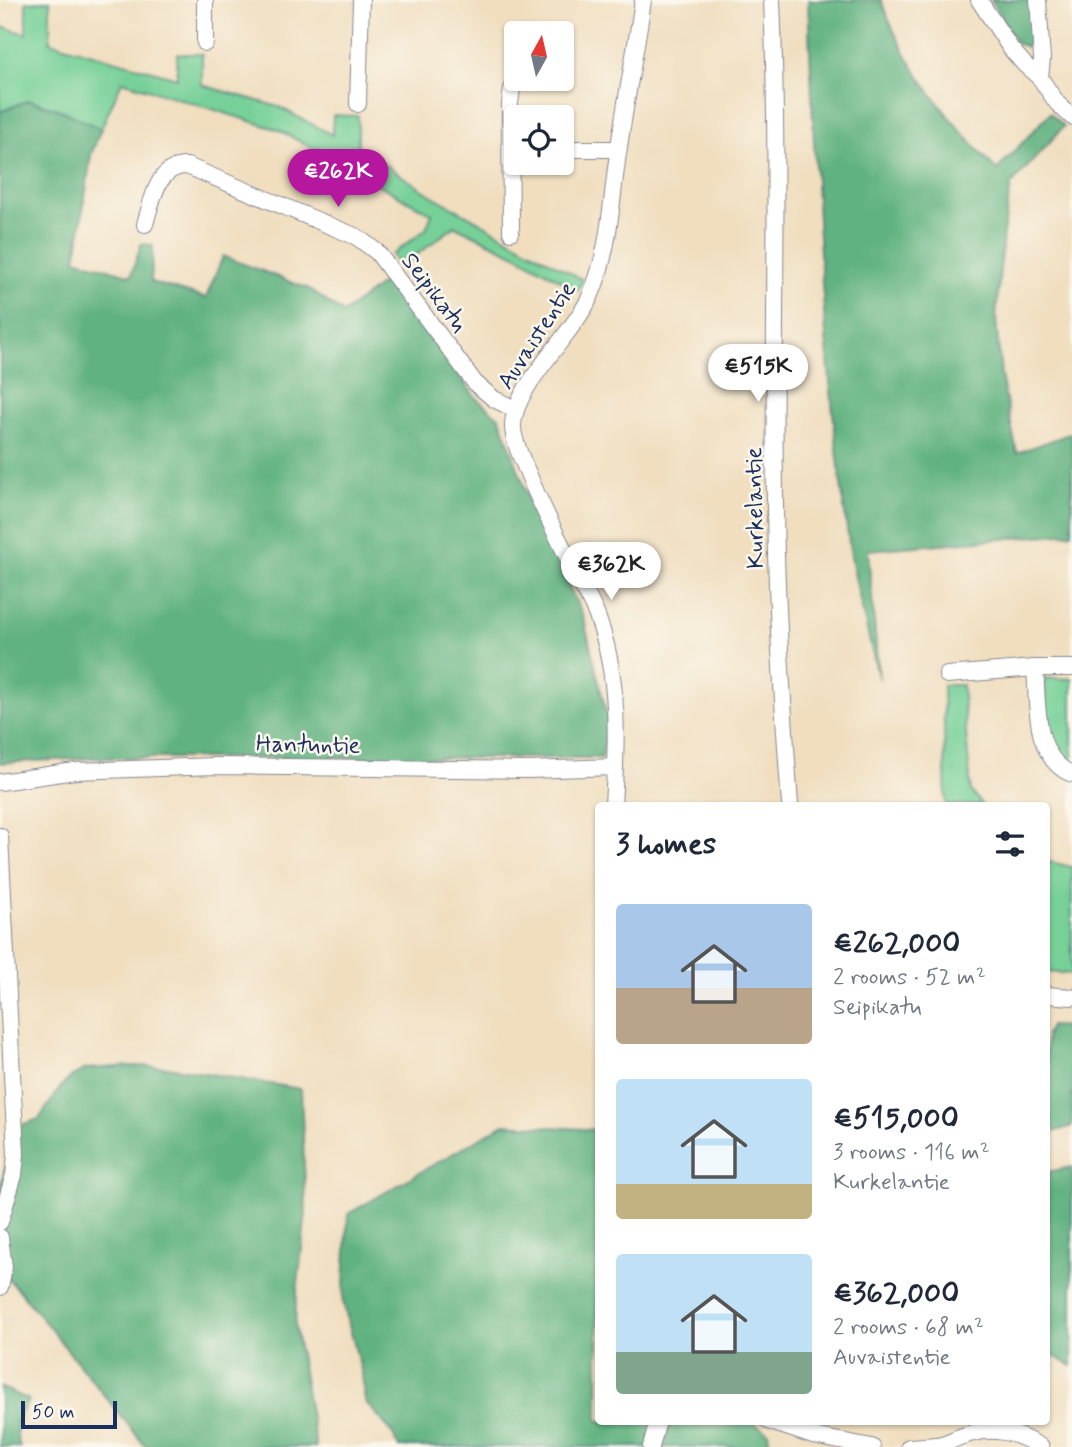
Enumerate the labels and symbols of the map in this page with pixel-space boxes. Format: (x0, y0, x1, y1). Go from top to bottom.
north arrow (504, 21, 574, 91)
pin: €262K (289, 150, 387, 209)
street label: Seipikatu (394, 247, 474, 339)
street label: Auvaistentie (491, 276, 584, 396)
pin: €515K (709, 344, 807, 404)
street label: Kurkelantie (739, 447, 772, 569)
pin: €362K (562, 542, 660, 602)
street label: Hantuntie (256, 729, 361, 762)
scale bar (21, 1398, 117, 1430)

